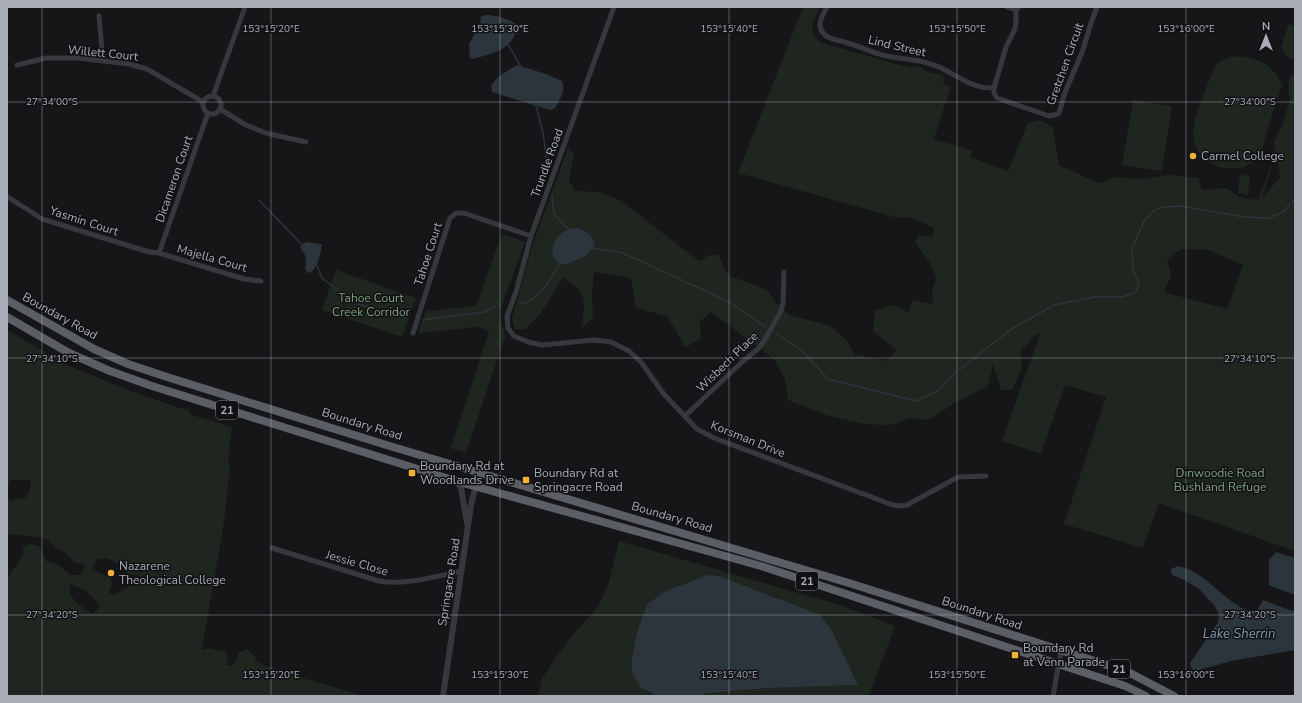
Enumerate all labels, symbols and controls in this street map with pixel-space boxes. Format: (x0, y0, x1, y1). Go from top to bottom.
north arrow (1246, 16, 1286, 56)
text: N (1262, 19, 1270, 34)
street label: Gretchen Circuit (1043, 20, 1088, 107)
text: 153°15'20"E (242, 22, 300, 36)
text: 153°15'30"E (471, 22, 529, 36)
text: 153°15'40"E (700, 22, 758, 36)
text: 153°15'50"E (928, 22, 986, 36)
text: 153°16'00"E (1157, 22, 1215, 36)
street label: Lind Street (866, 32, 928, 61)
street label: Willett Court (67, 41, 140, 65)
text: 27°34'00"S (26, 95, 78, 109)
text: 27°34'00"S (1224, 95, 1276, 109)
street label: Trundle Road (527, 126, 567, 200)
street label: Dicameron Court (152, 133, 197, 225)
place label: Carmel College (1201, 148, 1284, 164)
marker: Carmel College (1188, 151, 1198, 161)
street label: Yasmin Court (47, 202, 121, 240)
street label: Tahoe Court (410, 220, 446, 288)
street label: Majella Court (175, 240, 250, 276)
street label: Boundary Road (20, 289, 100, 343)
park label: Tahoe Court Creek Corridor (332, 290, 411, 320)
street label: Wisbech Place (693, 328, 761, 396)
text: 27°34'10"S (26, 352, 78, 366)
text: 27°34'10"S (1224, 352, 1276, 366)
road number: 21 (216, 401, 238, 419)
street label: Boundary Road (320, 404, 404, 444)
street label: Korsman Drive (708, 417, 788, 461)
place label: Boundary Rd at Woodlands Drive (420, 458, 514, 488)
place label: Boundary Rd at Springacre Road (534, 465, 623, 495)
park label: Dinwoodie Road Bushland Refuge (1174, 465, 1266, 495)
marker: Boundary Rd at Woodlands Drive (407, 468, 417, 478)
marker: Boundary Rd at Springacre Road (521, 475, 531, 485)
street label: Boundary Road (630, 498, 714, 536)
street label: Springacre Road (434, 537, 464, 627)
street label: Jessie Close (323, 546, 390, 580)
place label: Nazarene Theological College (119, 558, 226, 588)
marker: Nazarene Theological College (106, 568, 116, 578)
road number: 21 (796, 572, 818, 590)
street label: Boundary Road (940, 592, 1024, 634)
text: 27°34'20"S (26, 608, 78, 622)
text: 27°34'20"S (1224, 608, 1276, 622)
water label: Lake Sherrin (1203, 625, 1275, 643)
place label: Boundary Rd at Venn Parade (1023, 640, 1105, 670)
marker: Boundary Rd at Venn Parade (1010, 650, 1020, 660)
road number: 21 (1108, 660, 1130, 678)
text: 153°15'20"E (242, 668, 300, 682)
text: 153°15'30"E (471, 668, 529, 682)
text: 153°15'40"E (700, 668, 758, 682)
text: 153°15'50"E (928, 668, 986, 682)
text: 153°16'00"E (1157, 668, 1215, 682)

